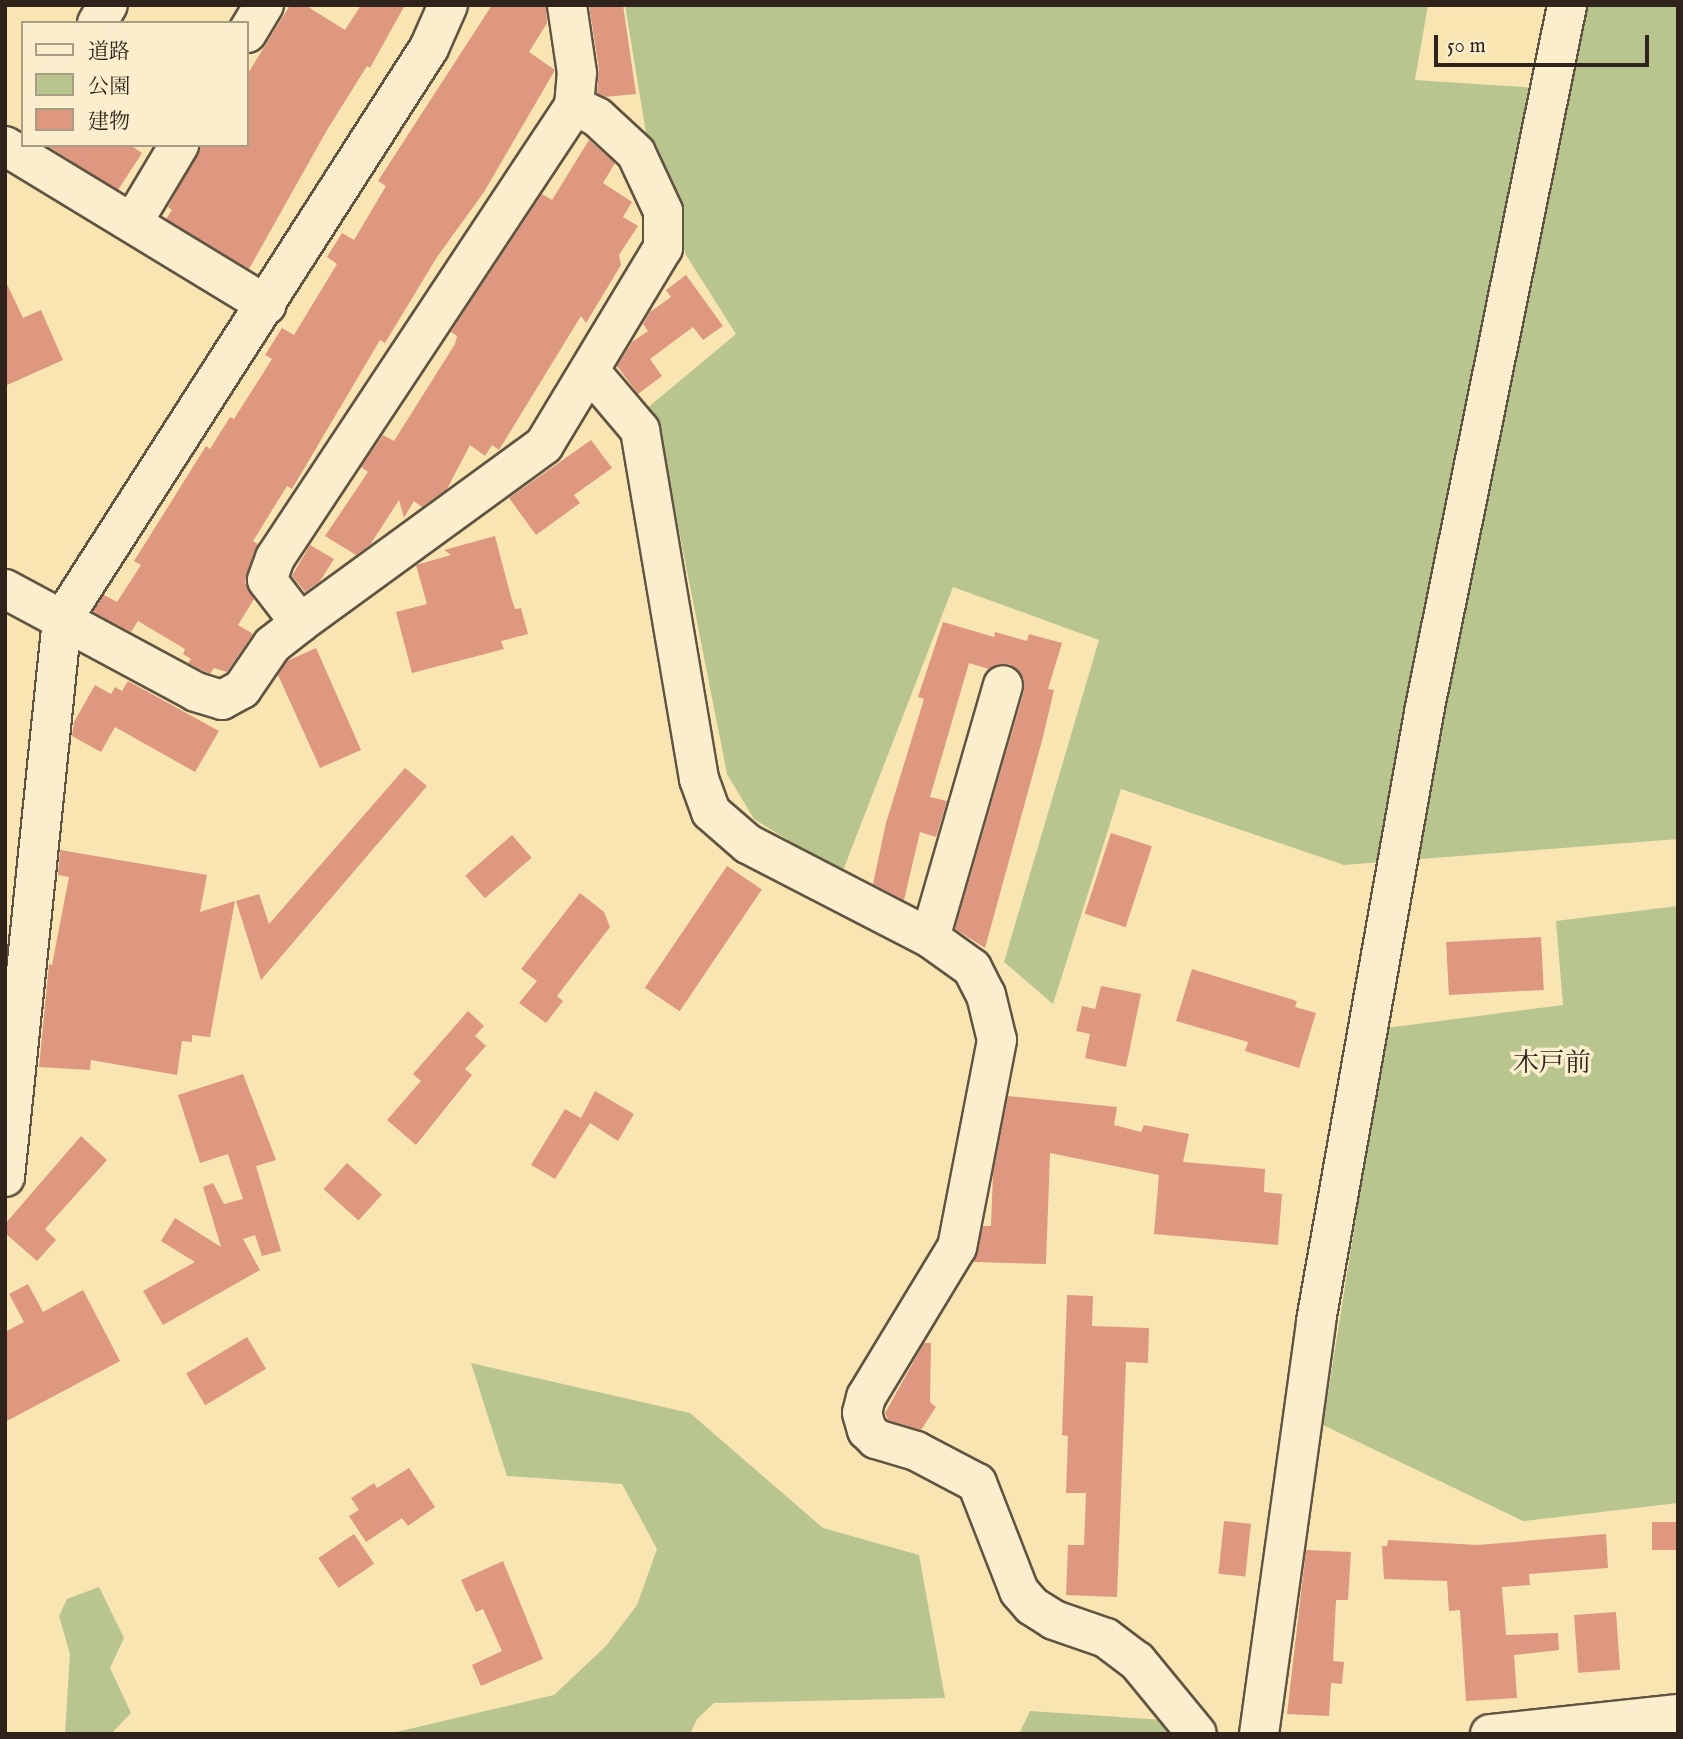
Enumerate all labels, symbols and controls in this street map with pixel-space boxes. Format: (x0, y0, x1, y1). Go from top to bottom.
legend (21, 21, 248, 147)
scale bar (1438, 21, 1653, 65)
text: 50 m (1447, 33, 1486, 60)
text: 道路 (88, 39, 130, 66)
text: 公園 (88, 74, 130, 101)
text: 建物 (88, 109, 130, 136)
district label: 木戸前 (1513, 1048, 1591, 1080)

